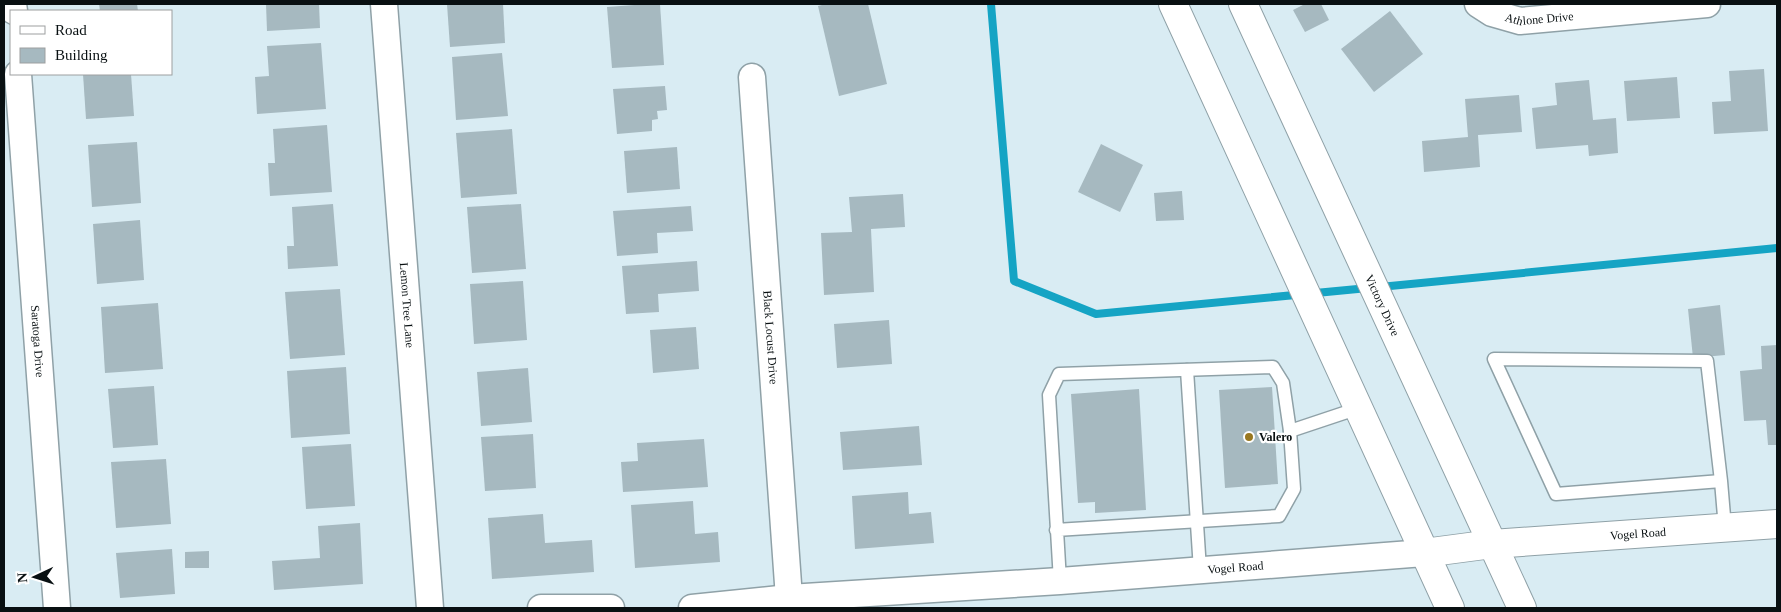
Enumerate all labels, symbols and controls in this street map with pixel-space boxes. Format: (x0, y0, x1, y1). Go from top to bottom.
street label: Athlone Drive (1503, 9, 1574, 28)
legend (10, 10, 172, 75)
text: Road (55, 22, 87, 38)
text: Building (55, 47, 108, 63)
street label: Lemon Tree Lane (397, 262, 417, 348)
street label: Victory Drive (1362, 272, 1402, 338)
street label: Black Locust Drive (760, 290, 781, 385)
street label: Saratoga Drive (28, 305, 47, 378)
place label: Valero (1259, 430, 1292, 444)
marker: Valero (1243, 431, 1255, 443)
street label: Vogel Road (1610, 525, 1667, 543)
north arrow (10, 552, 60, 602)
street label: Vogel Road (1207, 558, 1264, 577)
text: N (15, 572, 30, 583)

